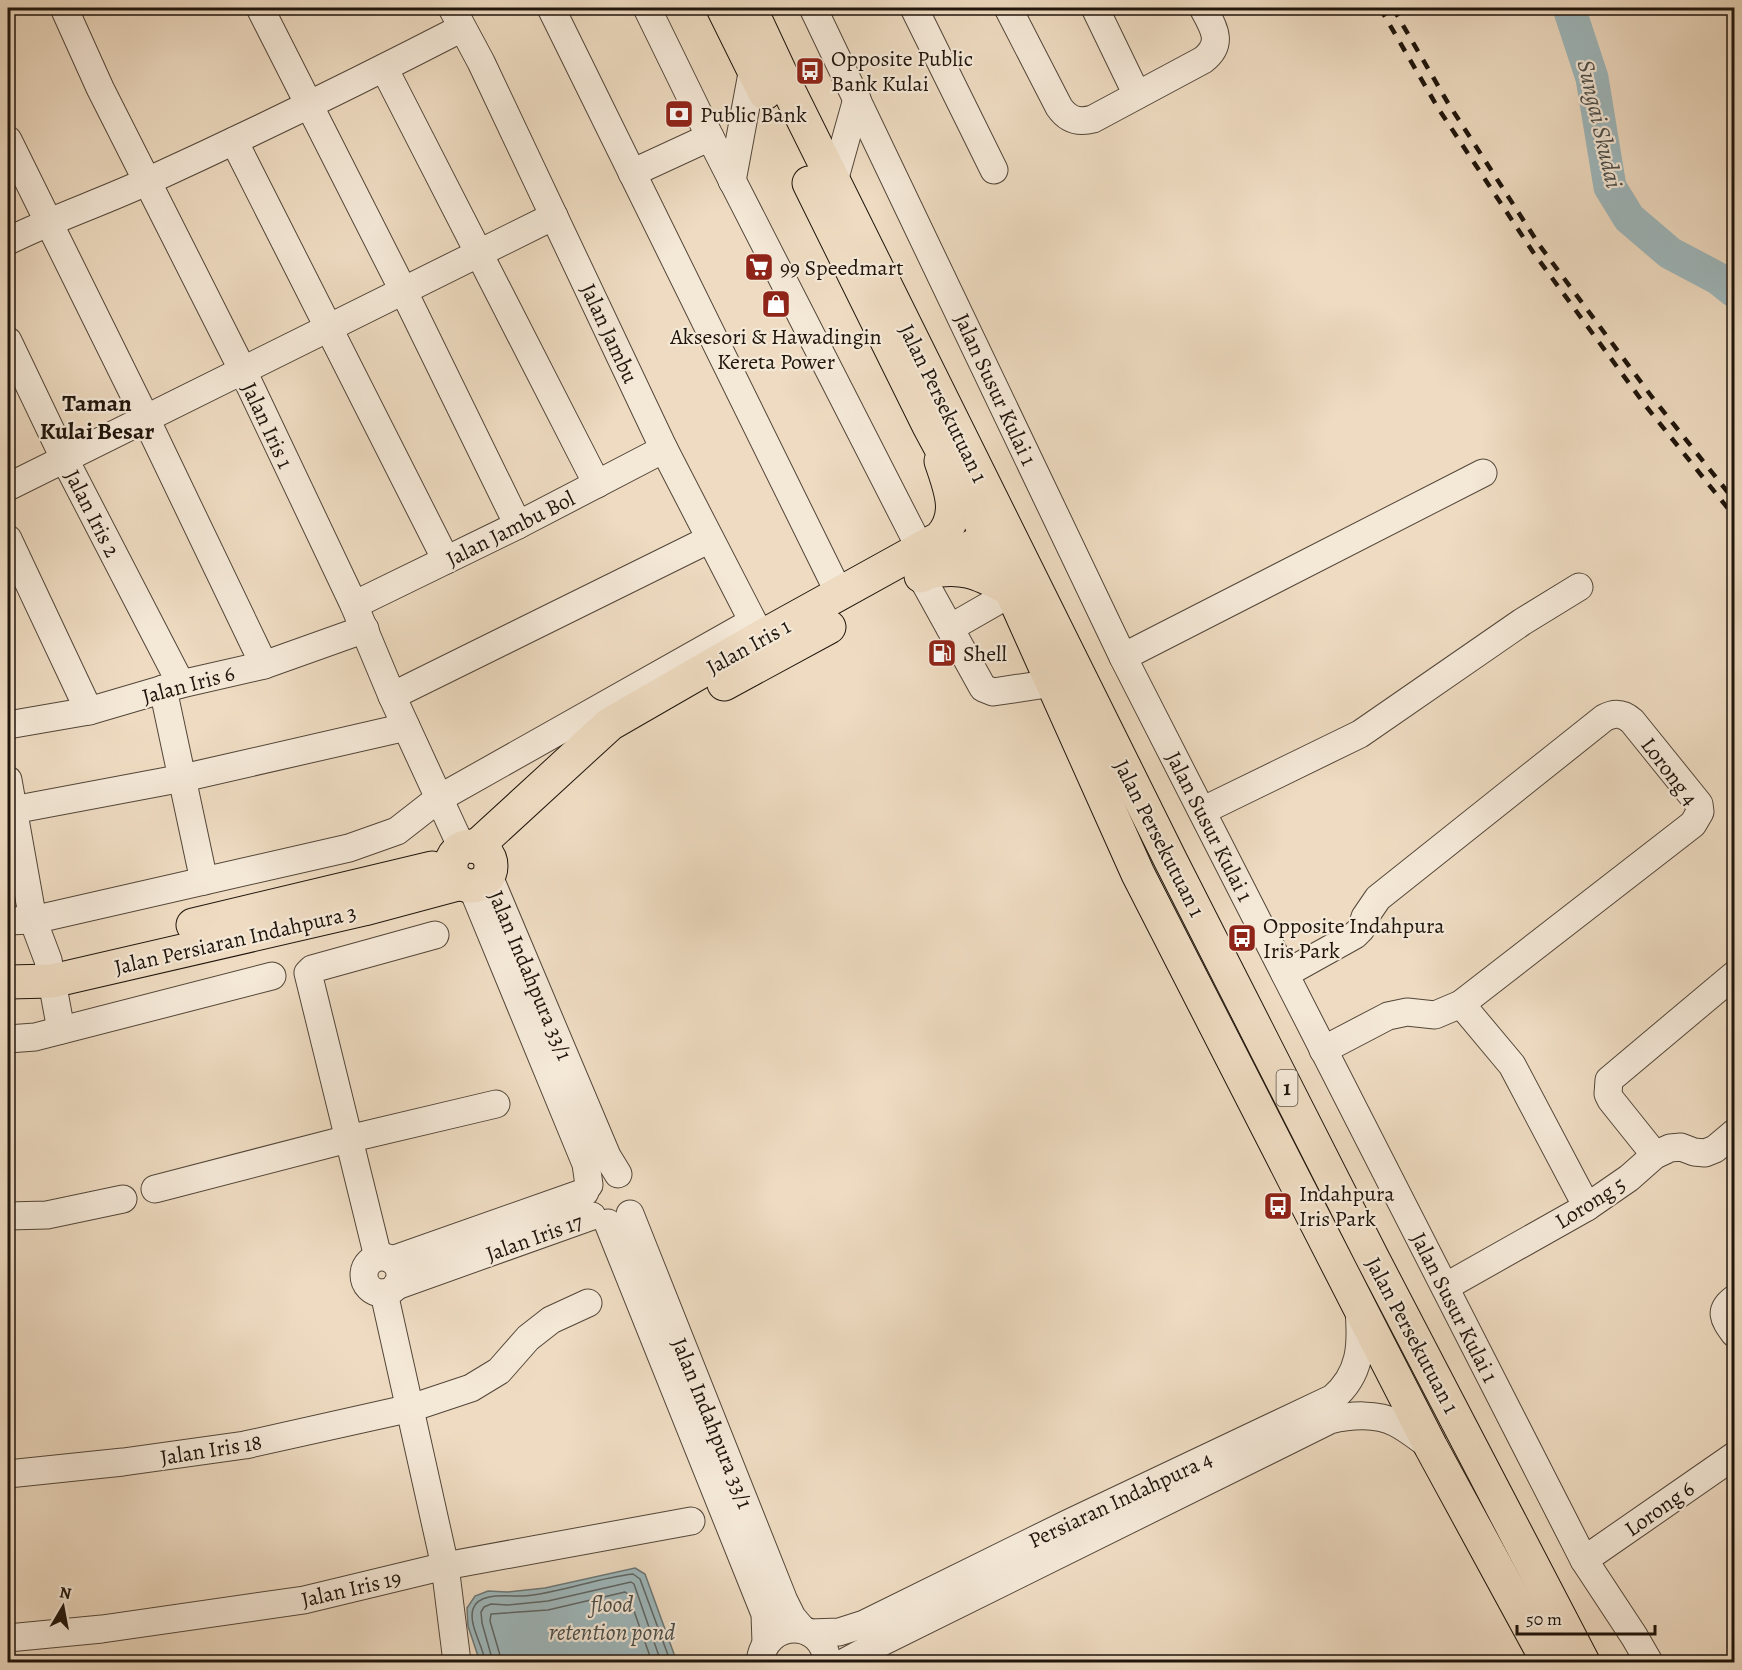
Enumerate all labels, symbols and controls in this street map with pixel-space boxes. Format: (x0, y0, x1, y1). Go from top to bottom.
place label: Opposite Public Bank Kulai (831, 44, 973, 99)
bus stop icon: Opposite Public Bank Kulai (794, 55, 826, 87)
water label: Sungai Skudai (1570, 57, 1630, 191)
bank icon: Public Bank (663, 98, 695, 130)
place label: Public Bank (700, 100, 807, 130)
supermarket icon: 99 Speedmart (743, 251, 775, 283)
place label: 99 Speedmart (780, 253, 903, 283)
street label: Jalan Jambu (573, 279, 645, 388)
shop icon: Aksesori & Hawadingin Kereta Power (760, 288, 792, 320)
street label: Jalan Susur Kulai 1 (947, 308, 1044, 470)
street label: Jalan Persekutuan 1 (892, 319, 995, 488)
place label: Aksesori & Hawadingin Kereta Power (669, 322, 882, 377)
street label: Jalan Iris 1 (234, 377, 300, 473)
district label: Taman Kulai Besar (40, 387, 154, 447)
street label: Jalan Iris 2 (57, 464, 127, 563)
street label: Jalan Jambu Bol (441, 484, 580, 574)
street label: Jalan Iris 1 (701, 611, 796, 682)
fuel station icon: Shell (926, 637, 958, 669)
place label: Shell (963, 639, 1007, 669)
street label: Jalan Iris 6 (139, 658, 238, 712)
street label: Lorong 4 (1634, 731, 1705, 812)
street label: Jalan Susur Kulai 1 (1158, 746, 1260, 907)
street label: Jalan Persekutuan 1 (1106, 755, 1212, 922)
street label: Jalan Indahpura 33/1 (481, 886, 579, 1065)
street label: Jalan Persiaran Indahpura 3 (111, 898, 359, 982)
place label: Opposite Indahpura Iris Park (1263, 911, 1445, 966)
bus stop icon: Opposite Indahpura Iris Park (1226, 922, 1258, 954)
road number: 1 (1276, 1070, 1298, 1106)
street label: Lorong 5 (1549, 1169, 1632, 1236)
place label: Indahpura Iris Park (1299, 1179, 1395, 1234)
bus stop icon: Indahpura Iris Park (1262, 1190, 1294, 1222)
street label: Jalan Iris 17 (482, 1206, 588, 1269)
street label: Jalan Susur Kulai 1 (1403, 1227, 1505, 1388)
street label: Jalan Persekutuan 1 (1358, 1252, 1466, 1419)
street label: Jalan Indahpura 33/1 (664, 1333, 760, 1513)
street label: Jalan Iris 18 (158, 1427, 264, 1473)
street label: Persiaran Indahpura 4 (1024, 1444, 1217, 1556)
street label: Lorong 6 (1619, 1474, 1700, 1544)
street label: Jalan Iris 19 (298, 1563, 404, 1615)
north arrow (33, 1577, 93, 1637)
text: N (58, 1581, 73, 1605)
water label: flood retention pond (549, 1588, 675, 1648)
scale bar (1517, 1598, 1655, 1636)
text: 50 m (1526, 1607, 1562, 1631)

